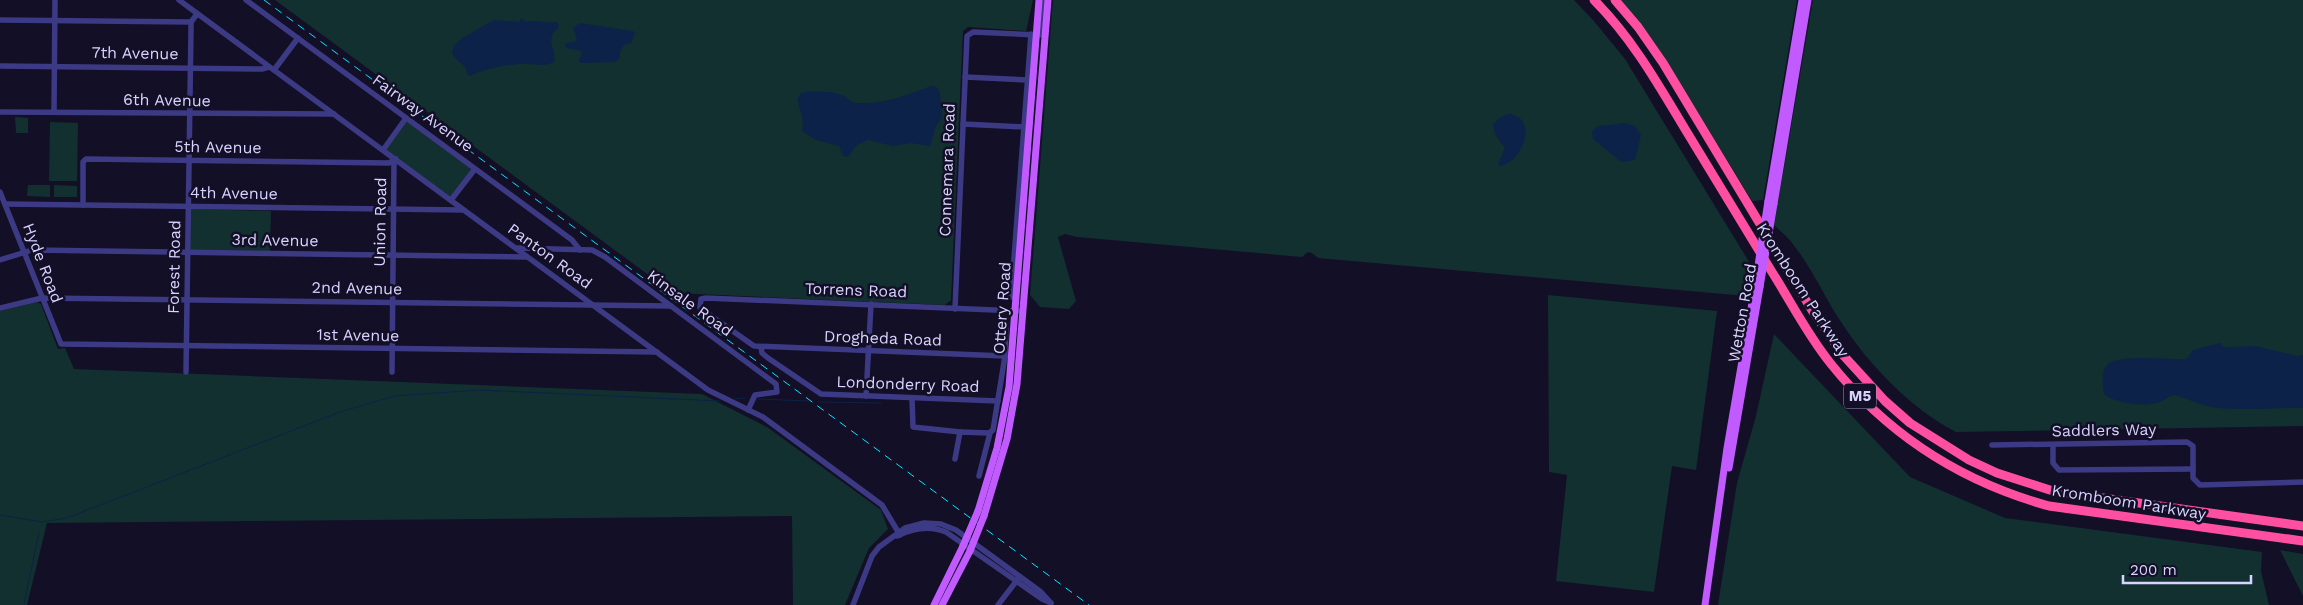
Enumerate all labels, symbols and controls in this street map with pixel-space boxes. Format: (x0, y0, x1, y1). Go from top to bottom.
street label: 7th Avenue (91, 43, 179, 63)
street label: Fairway Avenue (369, 70, 477, 156)
street label: 6th Avenue (123, 90, 211, 110)
street label: Connemara Road (935, 103, 959, 237)
street label: 5th Avenue (174, 137, 262, 157)
street label: Union Road (370, 177, 390, 267)
street label: 4th Avenue (190, 183, 278, 203)
street label: Panton Road (504, 219, 596, 293)
street label: Kromboom Parkway (1753, 219, 1854, 361)
street label: Hyde Road (19, 220, 67, 306)
street label: Forest Road (164, 220, 184, 314)
street label: 3rd Avenue (231, 230, 319, 250)
street label: Ottery Road (989, 261, 1015, 355)
street label: Wetton Road (1724, 262, 1760, 364)
street label: Kinsale Road (644, 266, 736, 340)
street label: 2nd Avenue (311, 278, 403, 298)
street label: Torrens Road (805, 279, 907, 301)
street label: 1st Avenue (316, 325, 400, 345)
street label: Drogheda Road (824, 326, 942, 350)
street label: Londonderry Road (836, 372, 980, 396)
road number: M5 (1844, 384, 1876, 408)
street label: Saddlers Way (2052, 420, 2157, 440)
street label: Kromboom Parkway (2050, 480, 2208, 524)
scale bar (2123, 552, 2250, 584)
text: 200 m (2130, 561, 2177, 579)

